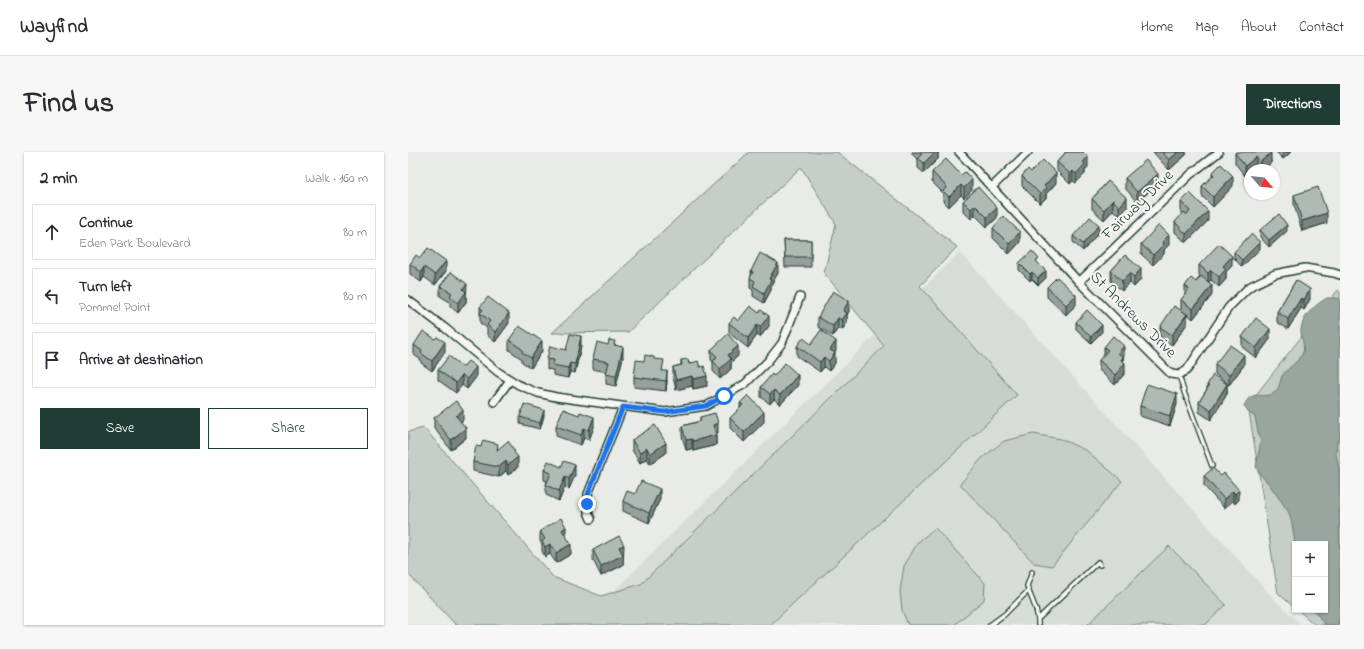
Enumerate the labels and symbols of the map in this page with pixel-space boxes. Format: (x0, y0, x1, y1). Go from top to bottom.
street label: Fairway Drive (1096, 164, 1180, 246)
north arrow (1244, 164, 1280, 200)
street label: St Andrews Drive (1084, 266, 1183, 365)
route start (715, 387, 733, 405)
route end (578, 495, 596, 513)

